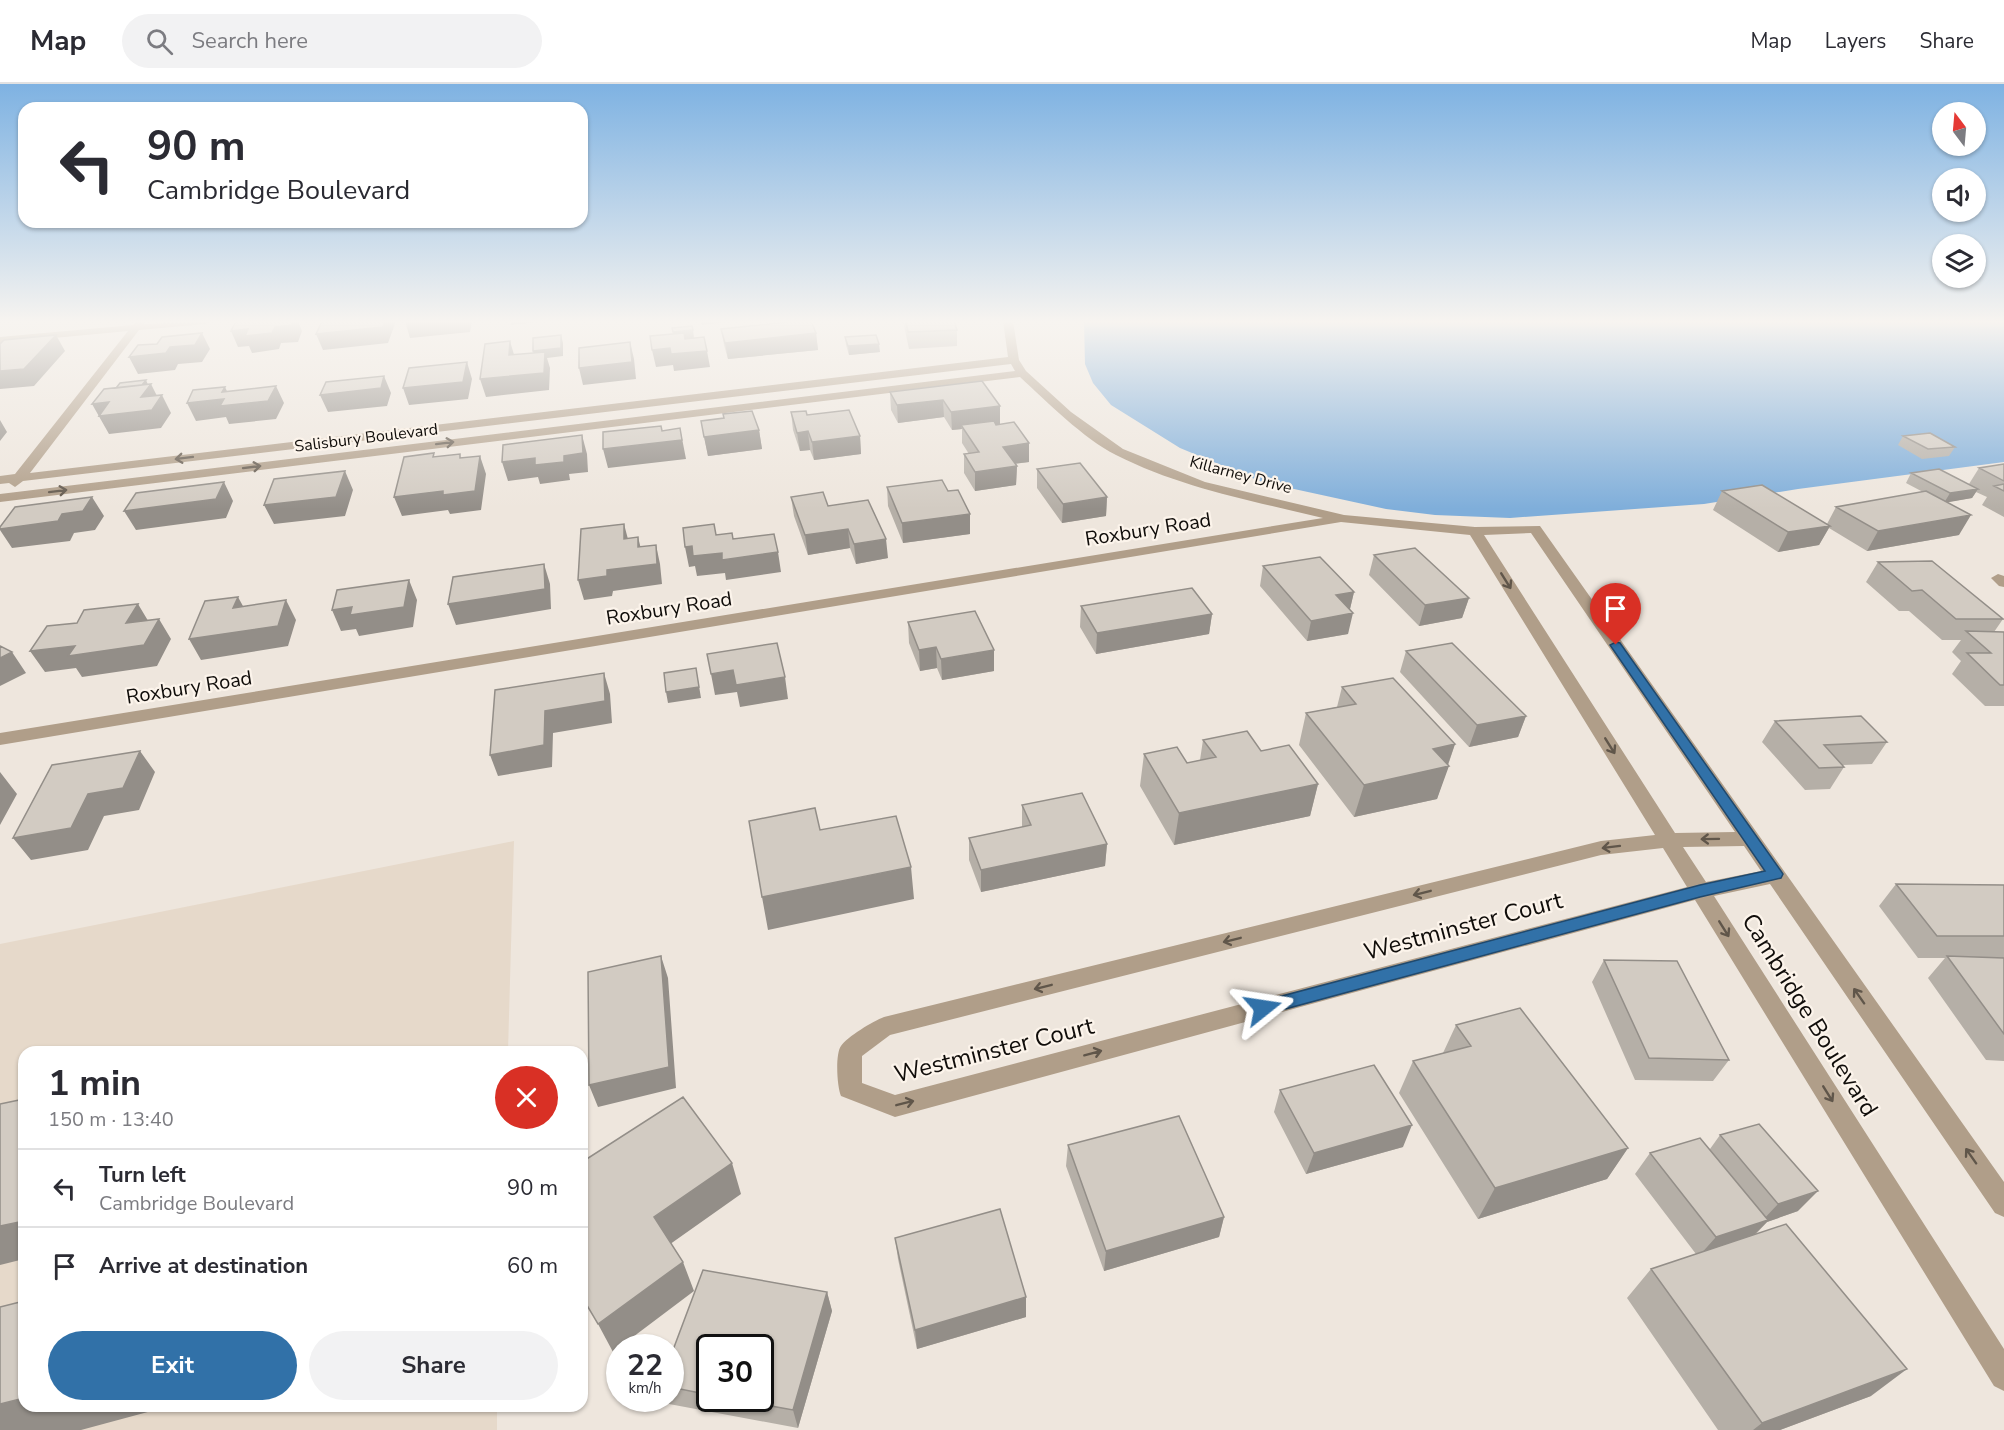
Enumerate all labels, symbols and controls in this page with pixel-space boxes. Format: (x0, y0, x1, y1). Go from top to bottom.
search box (122, 14, 542, 68)
text: Map (30, 22, 86, 60)
icon: search (143, 25, 176, 58)
text: Search here (191, 26, 308, 56)
text: Map (1750, 27, 1792, 55)
text: Layers (1825, 27, 1886, 55)
text: Share (1919, 27, 1974, 55)
north arrow (1932, 102, 1986, 156)
map controls (1932, 102, 1986, 288)
text: 90 m (147, 118, 246, 175)
icon: left (48, 126, 126, 204)
button: sound (1932, 168, 1986, 222)
text: Cambridge Boulevard (147, 172, 410, 209)
button: layers (1932, 234, 1986, 288)
street label: Salisbury Boulevard (293, 418, 439, 458)
one-way arrow (435, 438, 455, 449)
street label: Killarney Drive (1187, 451, 1294, 499)
one-way arrow (175, 453, 195, 464)
one-way arrow (241, 462, 261, 473)
one-way arrow (48, 485, 67, 496)
street label: Roxbury Road (1083, 506, 1213, 553)
one-way arrow (1500, 572, 1512, 589)
pin (1590, 583, 1641, 645)
street label: Roxbury Road (604, 585, 734, 632)
icon: arrive (1599, 592, 1632, 625)
street label: Roxbury Road (124, 664, 254, 711)
one-way arrow (1604, 737, 1616, 754)
one-way arrow (1700, 834, 1720, 845)
one-way arrow (1602, 842, 1622, 853)
street label: Westminster Court (1360, 884, 1566, 968)
one-way arrow (1412, 888, 1431, 899)
street label: Cambridge Boulevard (1734, 907, 1886, 1123)
one-way arrow (1718, 920, 1730, 937)
one-way arrow (1223, 935, 1242, 947)
position arrow (1231, 976, 1295, 1040)
one-way arrow (1034, 982, 1053, 994)
one-way arrow (1853, 988, 1865, 1004)
street label: Westminster Court (891, 1010, 1098, 1090)
one-way arrow (1084, 1047, 1103, 1058)
text: 1 min (48, 1059, 141, 1108)
button: close (495, 1066, 558, 1129)
one-way arrow (1822, 1085, 1834, 1102)
one-way arrow (895, 1097, 914, 1109)
text: 150 m · 13:40 (48, 1106, 174, 1133)
one-way arrow (1965, 1148, 1977, 1165)
text: Turn left (99, 1160, 186, 1190)
icon: left (48, 1172, 81, 1205)
text: 90 m (507, 1173, 558, 1203)
text: Cambridge Boulevard (99, 1190, 294, 1217)
icon: arrive (48, 1250, 81, 1283)
text: Arrive at destination (99, 1251, 308, 1281)
text: 60 m (507, 1251, 558, 1281)
button: Exit (48, 1331, 297, 1400)
button: Share (309, 1331, 558, 1400)
speed limit sign: 30 (696, 1334, 774, 1412)
text: 22 (627, 1345, 663, 1386)
text: km/h (628, 1378, 662, 1398)

